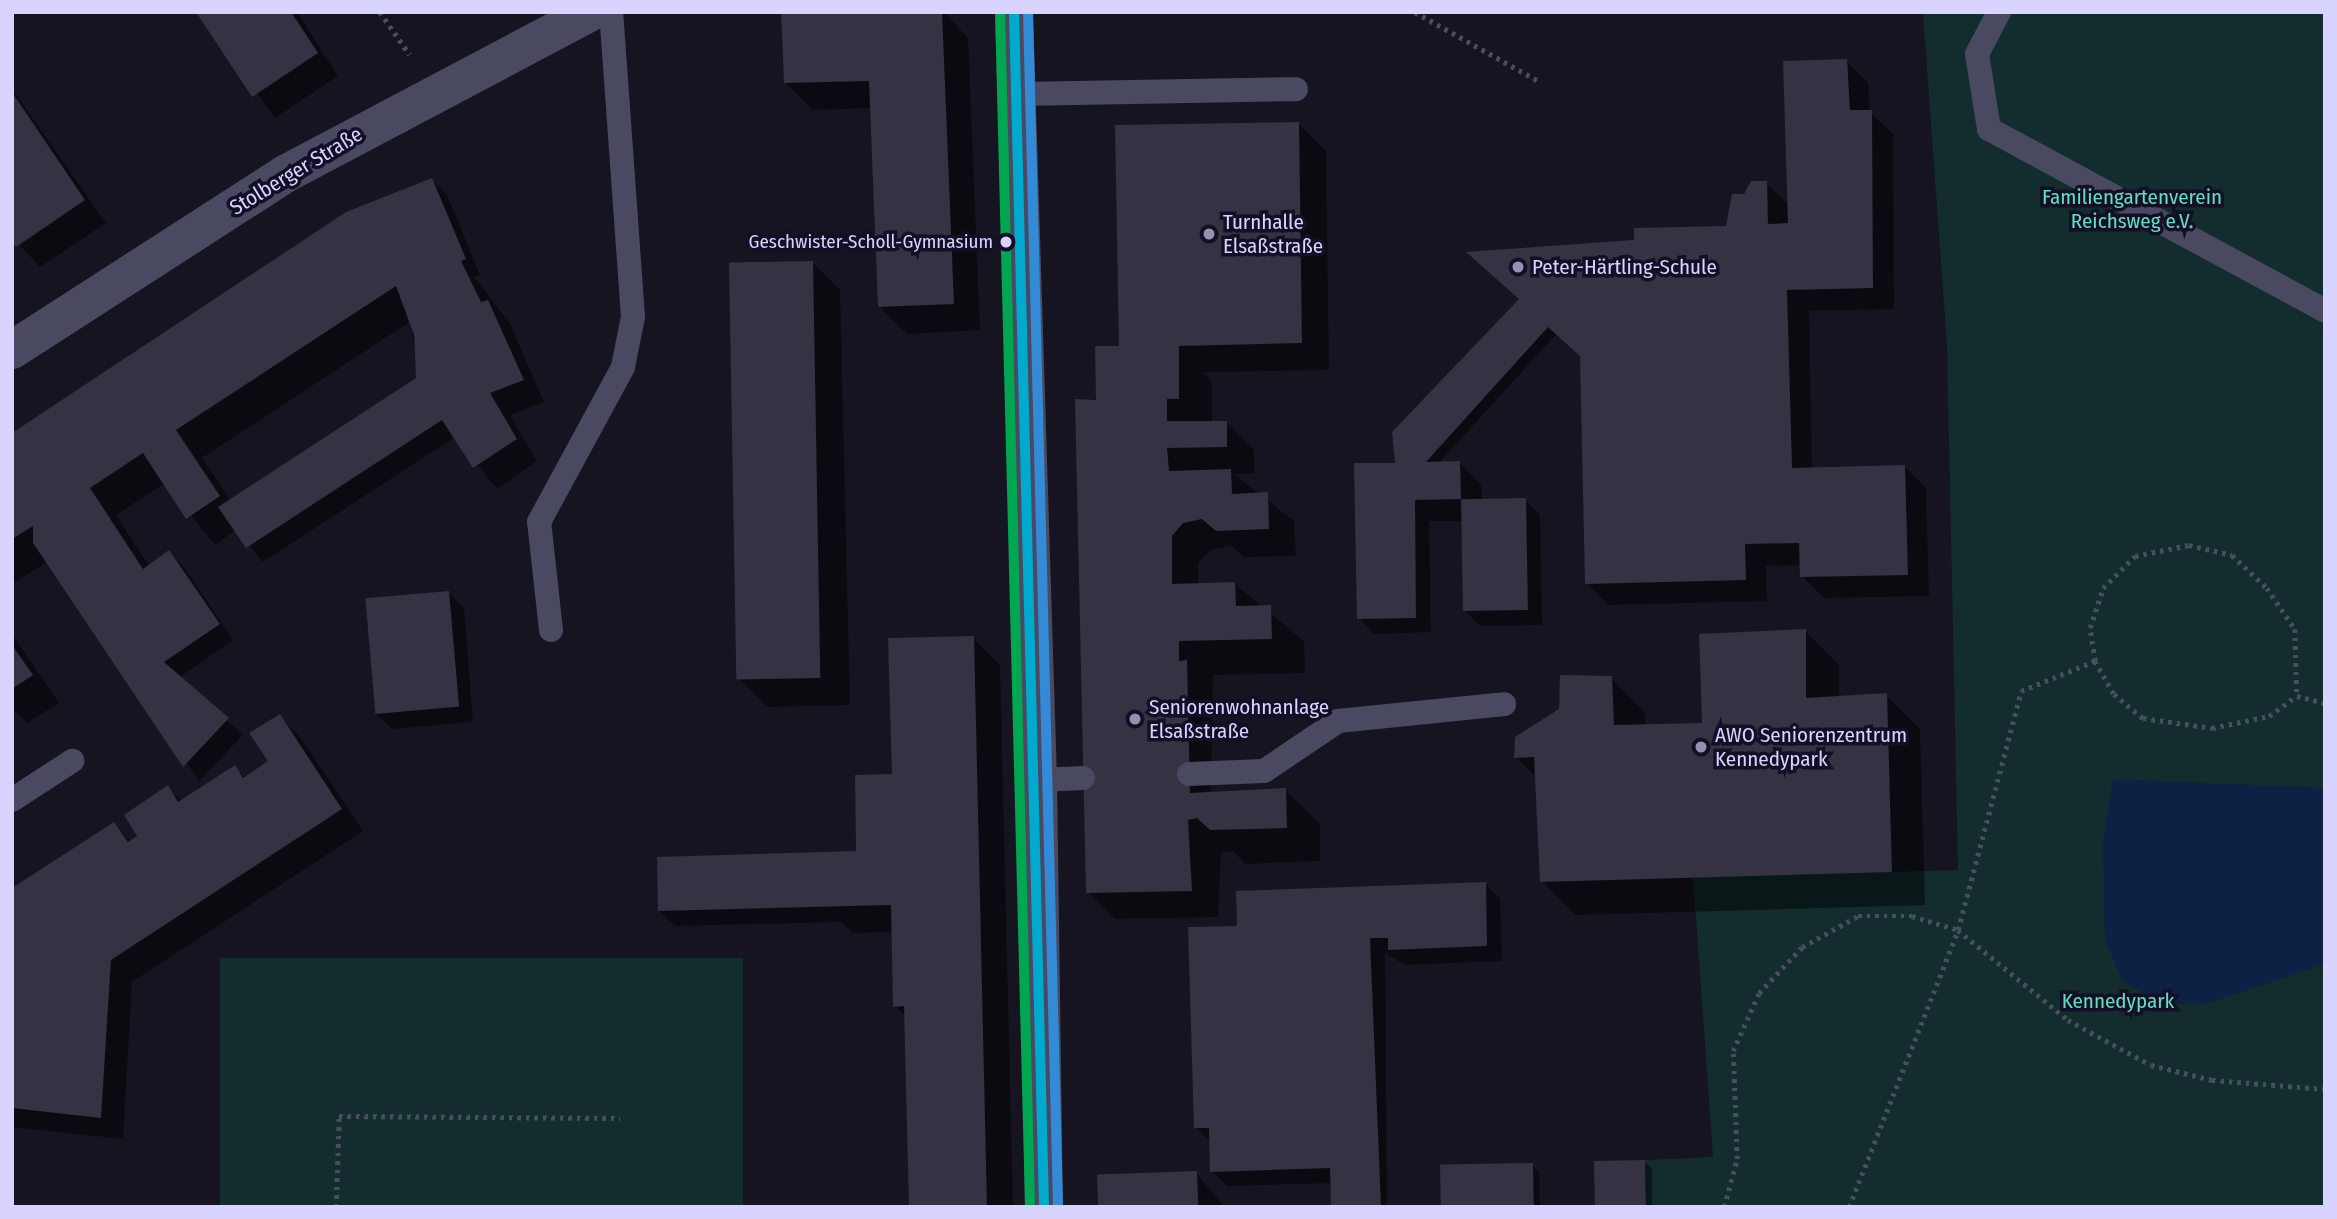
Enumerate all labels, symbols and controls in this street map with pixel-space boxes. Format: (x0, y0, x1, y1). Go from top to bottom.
street label: Stolberger Straße (225, 122, 367, 220)
park label: Familiengartenverein Reichsweg e.V. (2042, 184, 2222, 234)
place label: Turnhalle Elsaßstraße (1223, 209, 1323, 259)
marker: Turnhalle Elsaßstraße (1201, 226, 1217, 242)
place label: Geschwister-Scholl-Gymnasium (749, 231, 993, 253)
marker: Geschwister-Scholl-Gymnasium (999, 235, 1013, 249)
place label: Peter-Härtling-Schule (1532, 254, 1717, 280)
marker: Peter-Härtling-Schule (1510, 259, 1526, 275)
place label: Seniorenwohnanlage Elsaßstraße (1149, 694, 1329, 744)
marker: Seniorenwohnanlage Elsaßstraße (1127, 711, 1143, 727)
place label: AWO Seniorenzentrum Kennedypark (1715, 722, 1907, 772)
marker: AWO Seniorenzentrum Kennedypark (1693, 739, 1709, 755)
park label: Kennedypark (2062, 988, 2174, 1014)

